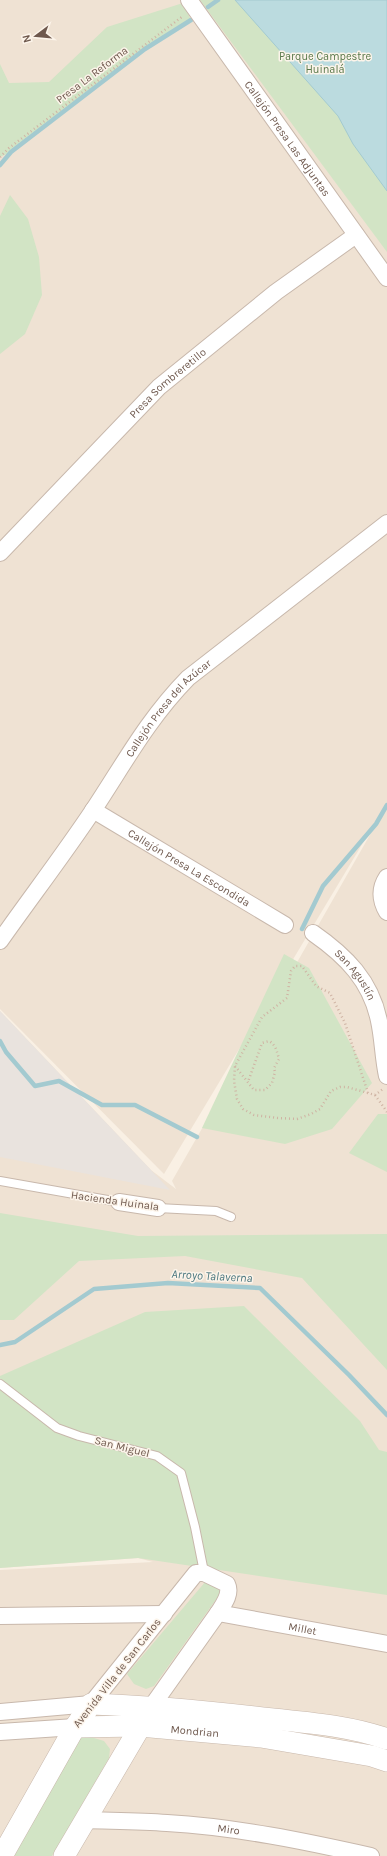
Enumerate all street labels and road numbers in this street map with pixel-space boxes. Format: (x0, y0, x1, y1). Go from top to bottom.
street label: Presa La Reforma (54, 44, 130, 106)
street label: Callejón Presa Las Adjuntas (242, 78, 333, 199)
street label: Presa Sombreretillo (127, 345, 208, 421)
street label: Callejón Presa del Azúcar (123, 656, 213, 759)
street label: Callejón Presa La Escondida (126, 826, 253, 909)
street label: San Agustín (332, 946, 379, 1002)
street label: Hacienda Huinala (70, 1188, 160, 1214)
street label: San Miguel (93, 1434, 151, 1460)
street label: Avenida Villa de San Carlos (70, 1616, 164, 1730)
street label: Millet (287, 1620, 318, 1637)
street label: Mondrian (170, 1722, 219, 1740)
street label: Miro (217, 1821, 241, 1837)

